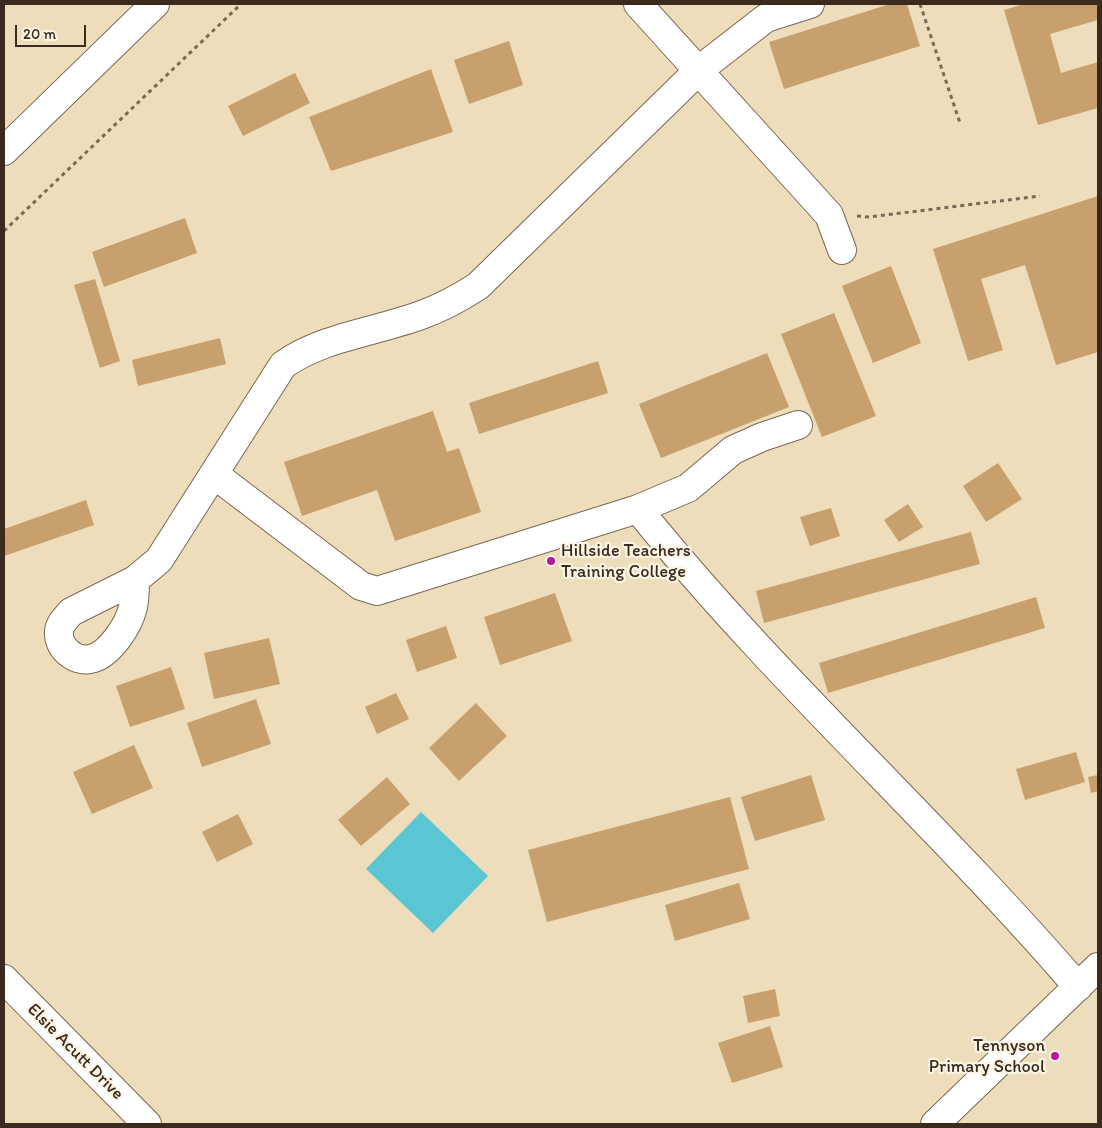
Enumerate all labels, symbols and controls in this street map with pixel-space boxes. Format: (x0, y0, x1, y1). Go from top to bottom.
scale bar (18, 15, 89, 47)
text: 20 m (23, 25, 56, 43)
place label: Hillside Teachers Training College (561, 540, 691, 582)
marker: Hillside Teachers Training College (545, 555, 557, 567)
street label: Elsie Acutt Drive (22, 999, 128, 1105)
place label: Tennyson Primary School (929, 1035, 1045, 1078)
marker: Tennyson Primary School (1049, 1050, 1061, 1062)

